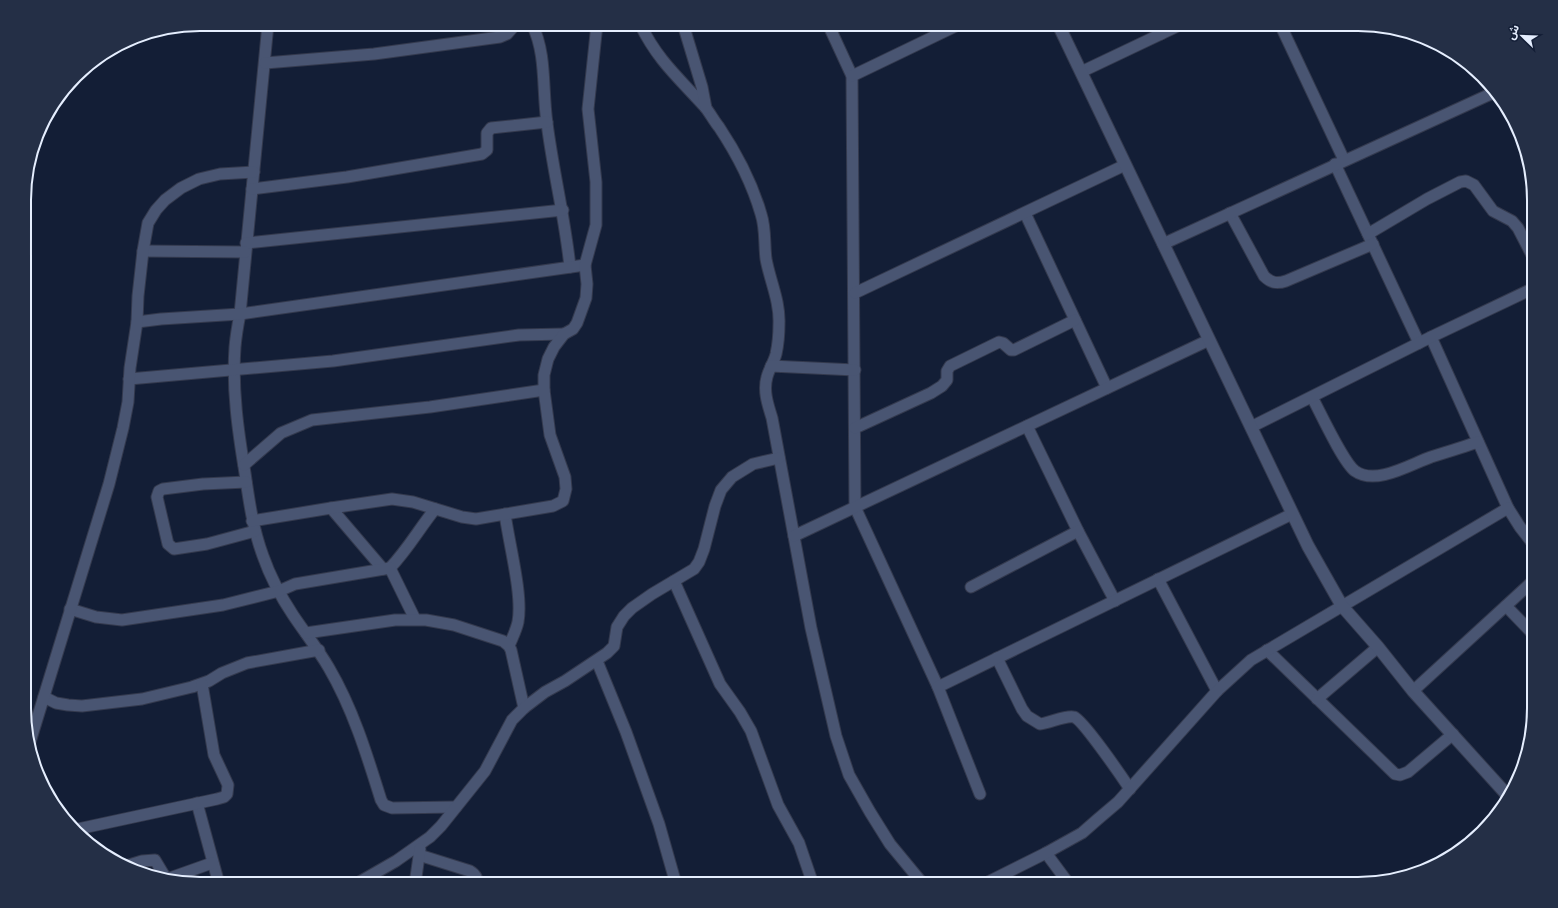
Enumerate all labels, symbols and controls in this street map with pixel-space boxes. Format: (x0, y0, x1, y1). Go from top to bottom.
north arrow (1502, 16, 1542, 56)
text: ش (1503, 22, 1522, 42)

